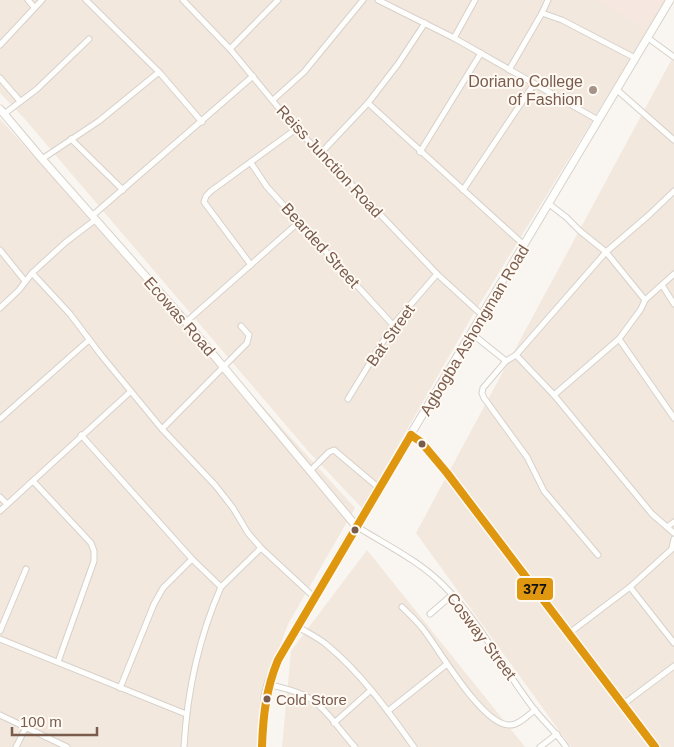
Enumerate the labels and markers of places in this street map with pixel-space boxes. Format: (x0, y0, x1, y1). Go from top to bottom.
place label: Doriano College of Fashion (468, 73, 583, 108)
marker: Doriano College of Fashion (587, 84, 599, 96)
unlabelled marker (417, 439, 427, 449)
unlabelled marker (350, 525, 360, 535)
place label: Cold Store (276, 691, 347, 708)
marker: Cold Store (262, 694, 272, 704)

